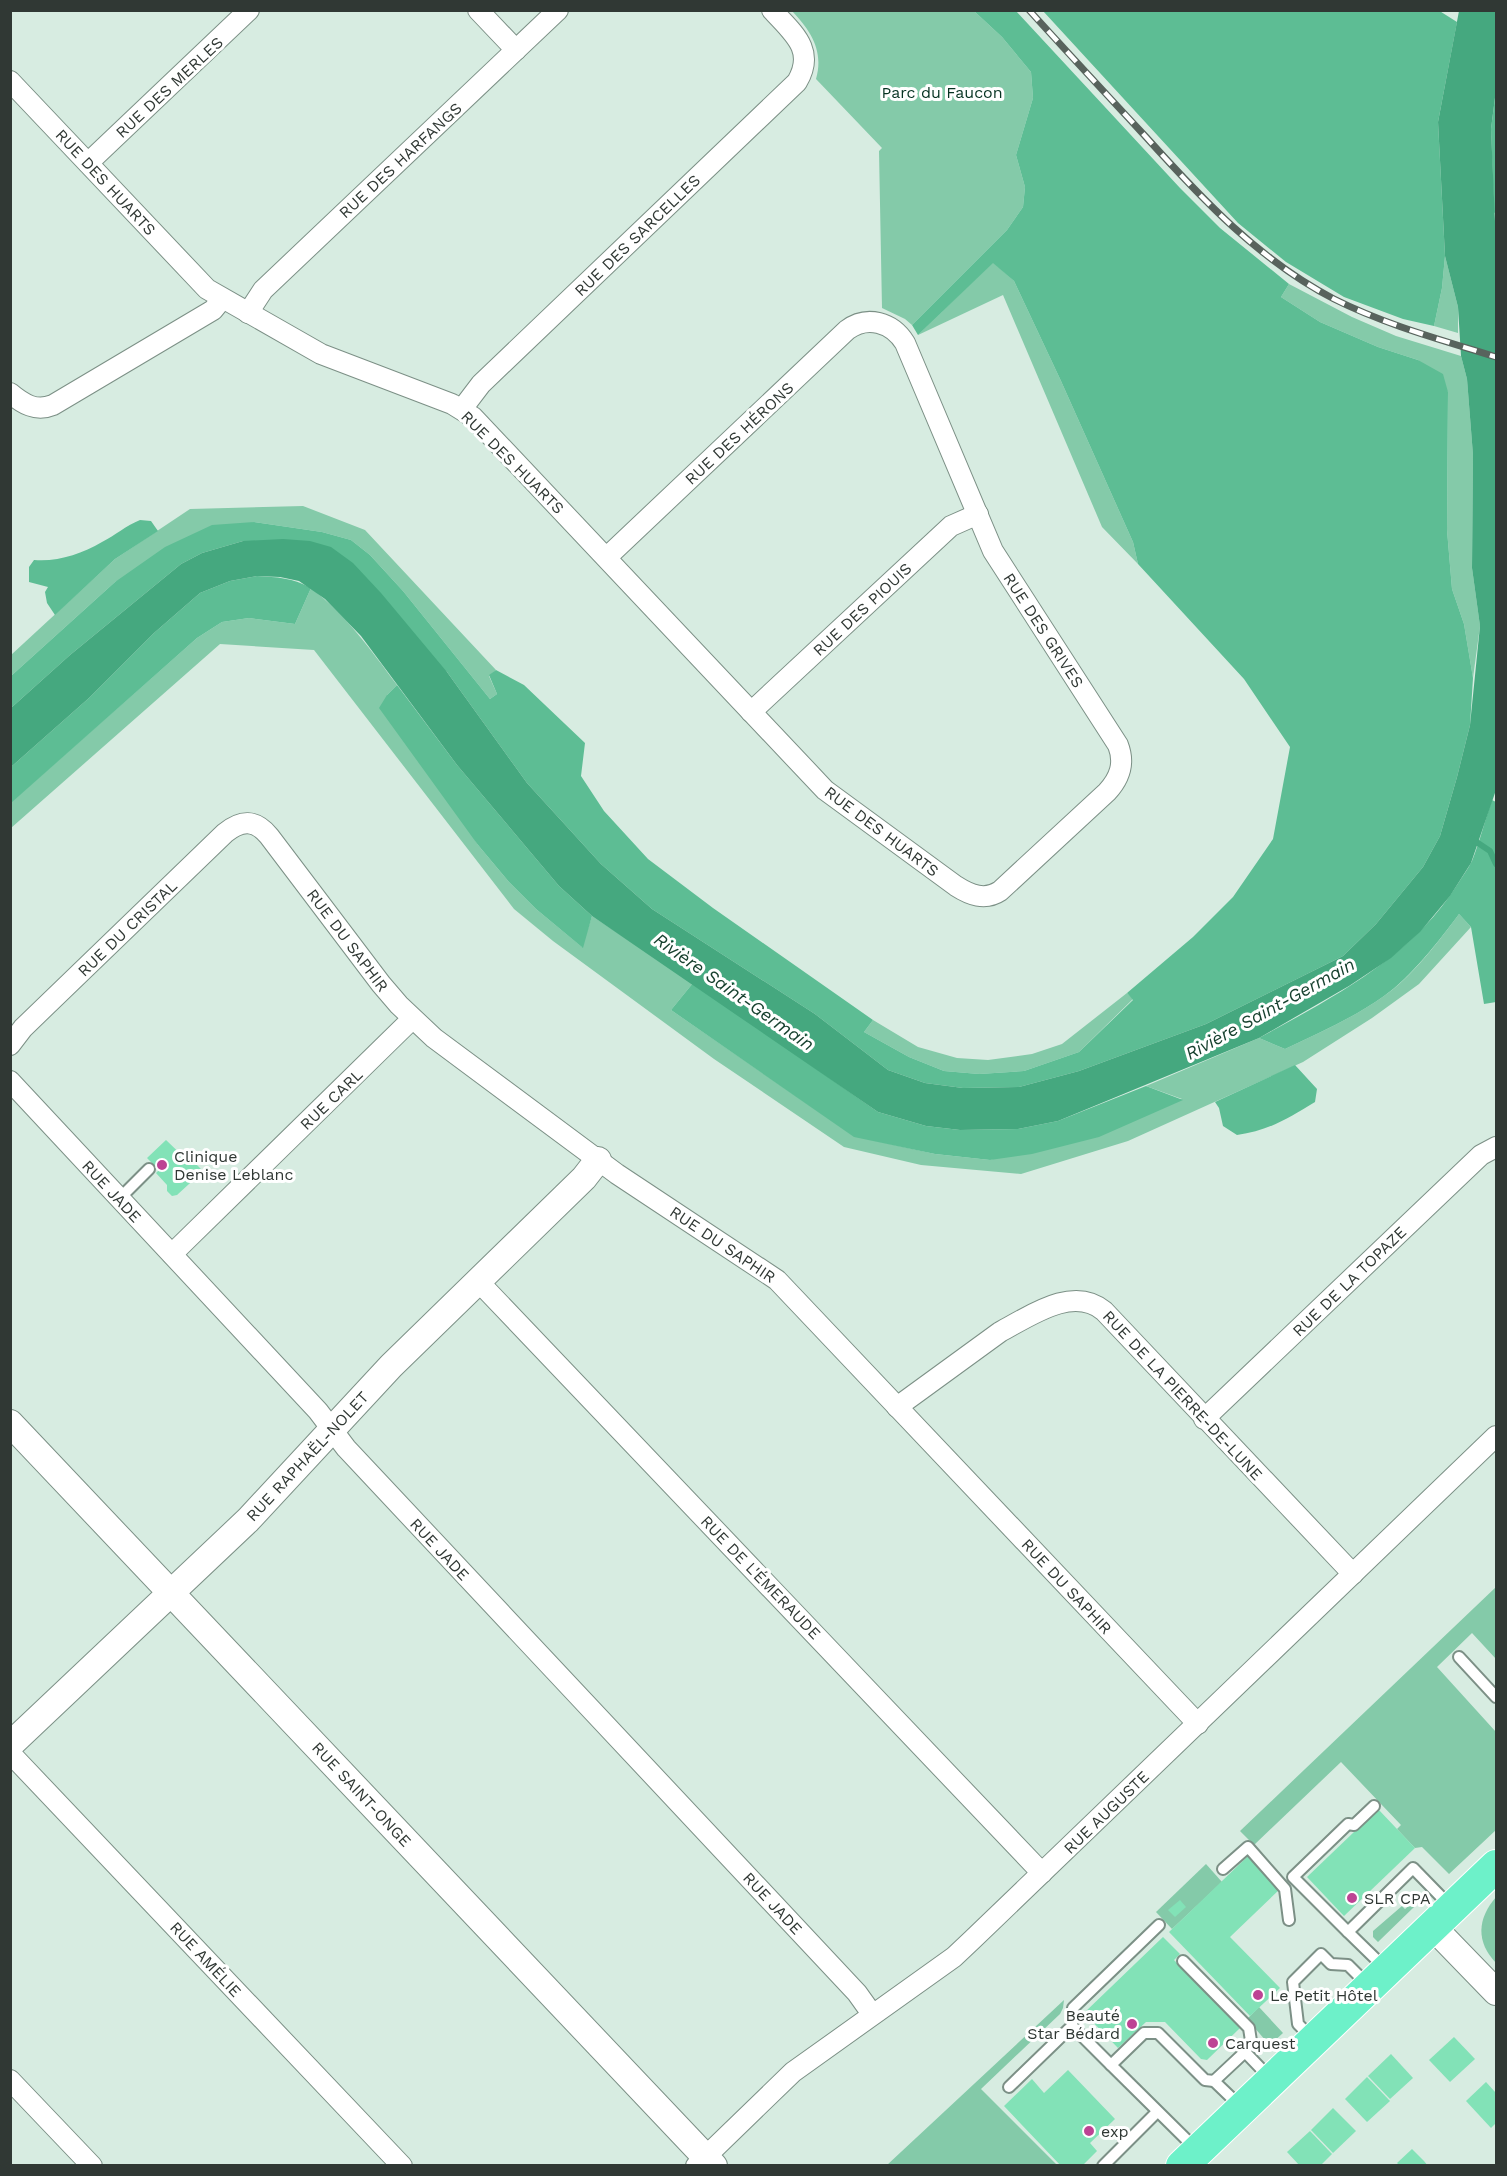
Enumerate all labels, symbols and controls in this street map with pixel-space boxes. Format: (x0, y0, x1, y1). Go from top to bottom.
street label: RUE DES MERLES (112, 33, 227, 142)
park label: Parc du Faucon (881, 83, 1003, 102)
street label: RUE DES HARFANGS (335, 99, 466, 222)
street label: RUE DES HUARTS (52, 125, 160, 239)
street label: RUE DES SARCELLES (571, 170, 704, 300)
street label: RUE DES HÉRONS (681, 378, 798, 489)
street label: RUE DES HUARTS (457, 407, 568, 518)
street label: RUE DES PIOUIS (809, 559, 916, 660)
street label: RUE DES GRIVES (999, 569, 1088, 691)
street label: RUE DES HUARTS (821, 782, 943, 881)
street label: RUE DU CRISTAL (74, 876, 181, 980)
street label: RUE DU SAPHIR (303, 885, 392, 995)
water label: Rivière Saint-Germain (650, 928, 818, 1055)
water label: Rivière Saint-Germain (1181, 953, 1358, 1064)
street label: RUE CARL (296, 1065, 367, 1134)
place label: Clinique Denise Leblanc (174, 1147, 293, 1184)
street label: RUE JADE (78, 1156, 145, 1226)
marker: Clinique Denise Leblanc (155, 1158, 169, 1172)
street label: RUE DU SAPHIR (666, 1202, 779, 1287)
street label: RUE DE LA TOPAZE (1289, 1222, 1410, 1340)
street label: RUE DE LA PIERRE-DE-LUNE (1099, 1307, 1266, 1484)
street label: RUE RAPHAËL-NOLET (242, 1387, 373, 1525)
street label: RUE DE L'ÉMERAUDE (697, 1512, 825, 1643)
street label: RUE JADE (406, 1514, 473, 1584)
street label: RUE DU SAPHIR (1018, 1535, 1116, 1638)
street label: RUE SAINT-ONGE (308, 1738, 415, 1851)
street label: RUE AUGUSTE (1060, 1767, 1153, 1858)
street label: RUE JADE (739, 1868, 806, 1938)
place label: SLR CPA (1364, 1889, 1431, 1908)
marker: SLR CPA (1345, 1891, 1359, 1905)
street label: RUE AMÉLIE (166, 1918, 245, 2001)
place label: Le Petit Hôtel (1270, 1986, 1378, 2005)
marker: Le Petit Hôtel (1251, 1988, 1265, 2002)
place label: Beauté Star Bédard (1027, 2006, 1120, 2043)
marker: Beauté Star Bédard (1125, 2017, 1139, 2031)
place label: Carquest (1225, 2034, 1296, 2053)
marker: Carquest (1206, 2036, 1220, 2050)
place label: exp (1101, 2122, 1129, 2141)
marker: exp (1082, 2124, 1096, 2138)

